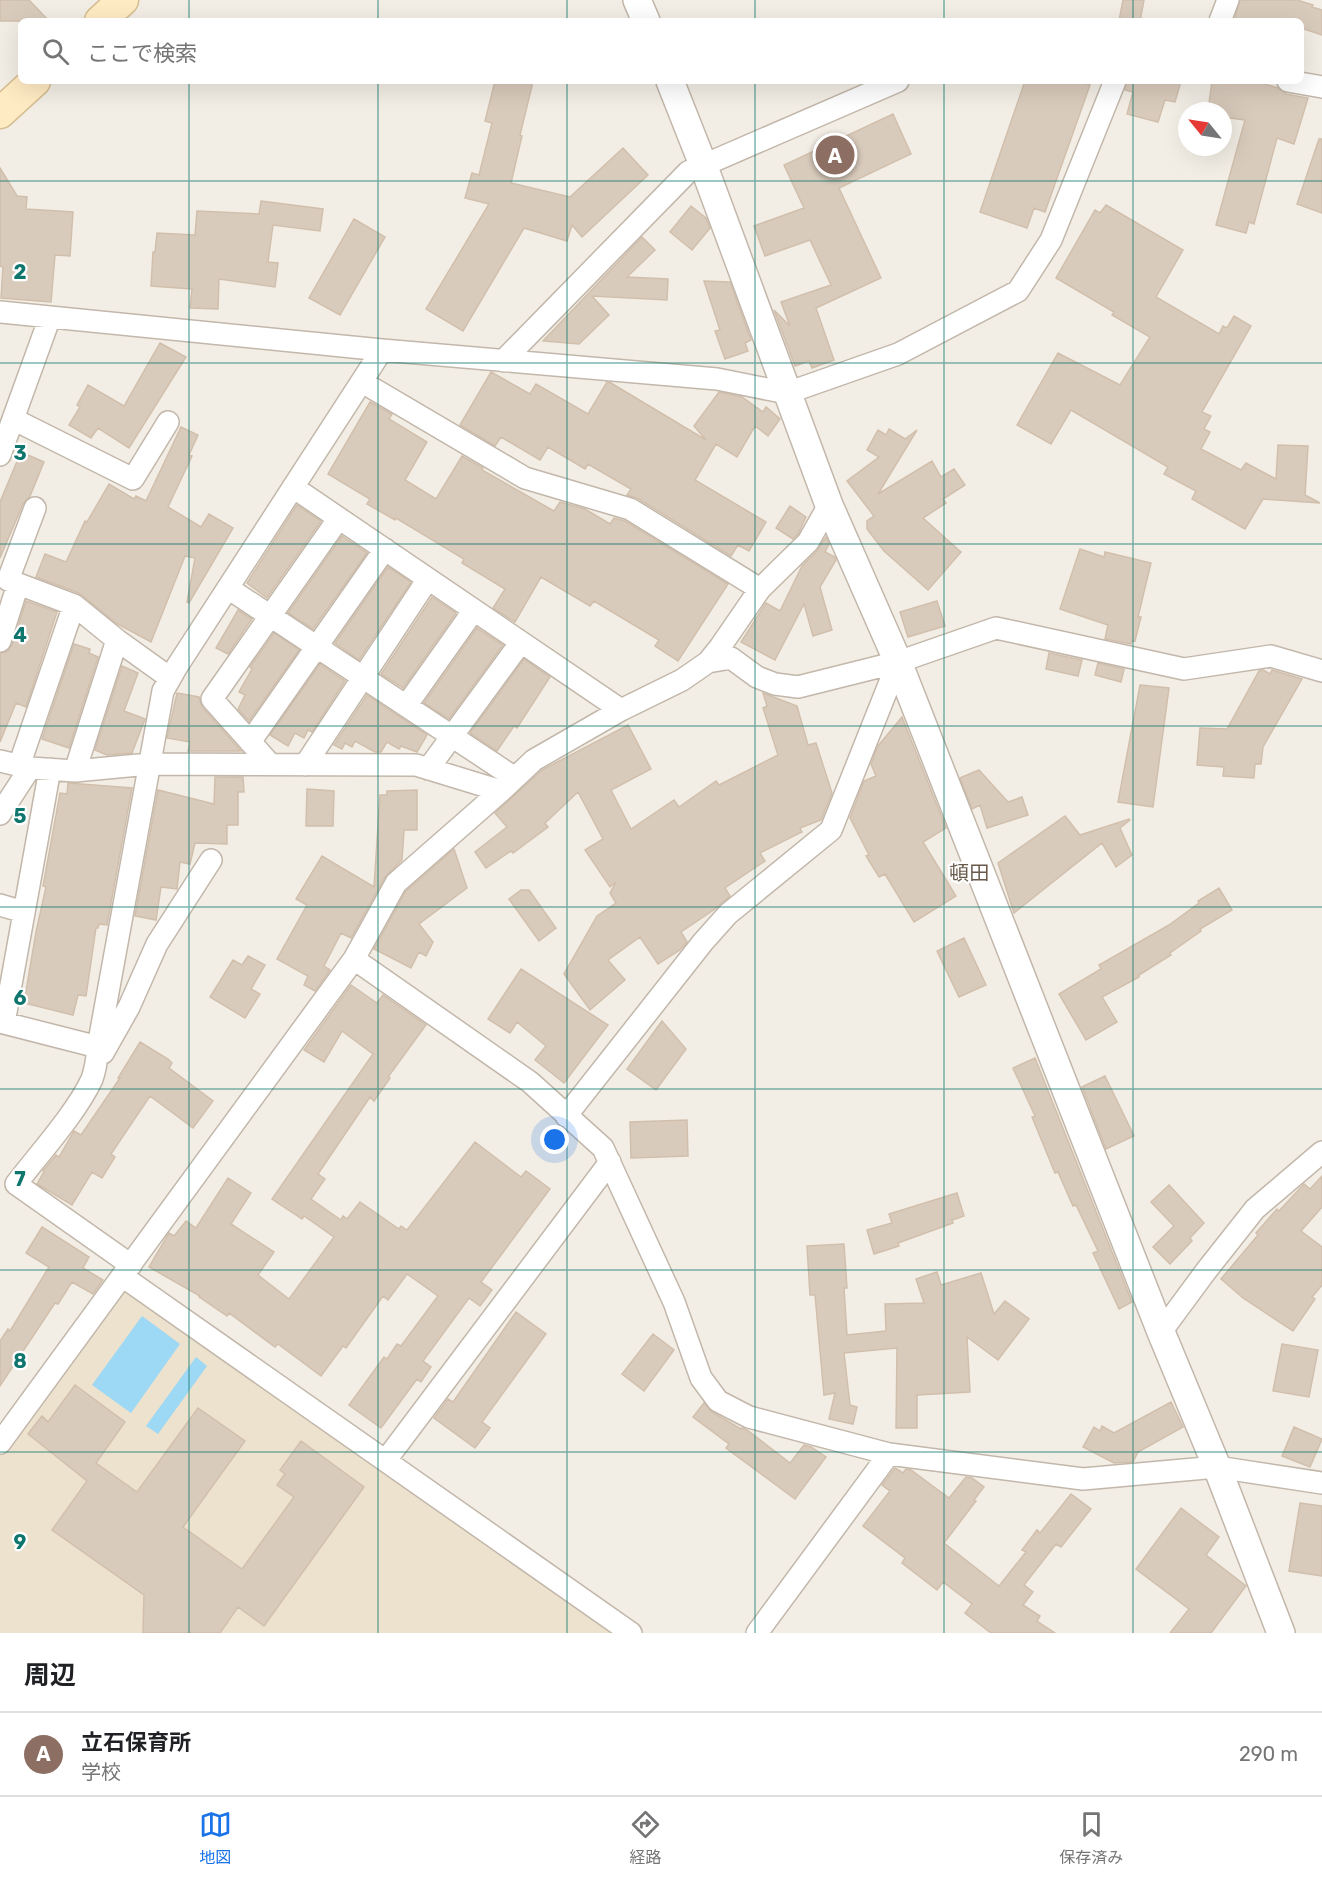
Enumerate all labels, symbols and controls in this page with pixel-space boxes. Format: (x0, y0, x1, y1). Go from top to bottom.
search box (18, 18, 1304, 84)
icon: search (39, 35, 72, 68)
text: ここで検索 (87, 40, 197, 67)
north arrow (1178, 102, 1232, 156)
pin: A (816, 132, 854, 178)
text: 2 (14, 260, 27, 284)
text: 3 (13, 441, 27, 465)
text: 4 (13, 623, 27, 647)
text: 5 (14, 804, 27, 828)
district label: 頓田 (949, 861, 989, 885)
text: 6 (13, 986, 27, 1010)
your location (540, 1125, 569, 1154)
text: 7 (14, 1167, 26, 1191)
text: 8 (13, 1349, 27, 1373)
text: 9 (14, 1530, 27, 1554)
text: 周辺 (24, 1660, 76, 1691)
text: 立石保育所 (81, 1729, 191, 1756)
text: A (36, 1742, 51, 1766)
text: 290 m (1239, 1742, 1298, 1766)
text: 学校 (81, 1760, 121, 1784)
tab: 地図 (199, 1808, 232, 1868)
tab: 経路 (629, 1808, 662, 1868)
tab: 保存済み (1059, 1808, 1123, 1868)

